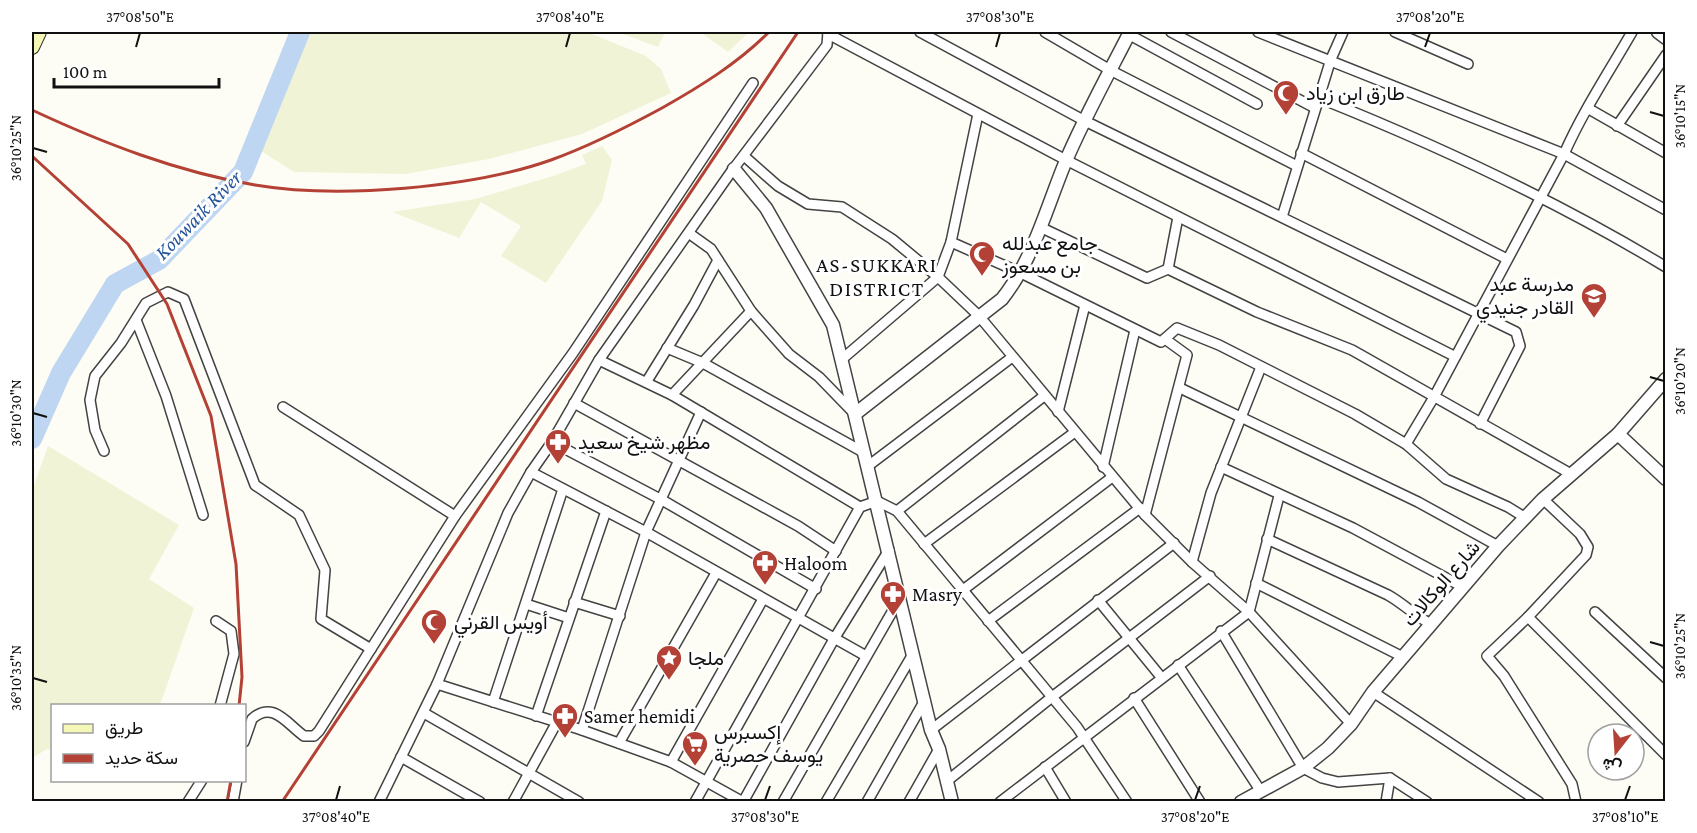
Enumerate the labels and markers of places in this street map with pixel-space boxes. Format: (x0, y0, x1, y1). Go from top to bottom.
mosque icon: طارق ابن زياد (1271, 78, 1301, 116)
place label: طارق ابن زياد (1306, 82, 1405, 106)
place label: جامع عبدلله بن مسعوز (1001, 232, 1098, 279)
mosque icon: جامع عبدلله بن مسعوز (967, 239, 997, 277)
place label: مدرسة عبد القادر جنيدي (1476, 273, 1574, 324)
school or university icon: مدرسة عبد القادر جنيدي (1579, 281, 1609, 319)
pharmacy icon: مظهر شيخ سعيد (543, 427, 573, 465)
place label: مظهر شيخ سعيد (578, 431, 710, 456)
pharmacy icon: Haloom (750, 548, 780, 586)
place label: Haloom (784, 552, 848, 574)
pharmacy icon: Masry (878, 579, 908, 617)
place label: Masry (912, 583, 963, 606)
mosque icon: أويس القرني (419, 607, 449, 645)
place label: أويس القرني (454, 611, 548, 639)
place icon: ملجا (654, 643, 684, 681)
place label: ملجا (688, 647, 724, 670)
pharmacy icon: Samer hemidi (550, 701, 580, 739)
place label: Samer hemidi (584, 705, 695, 727)
place label: إكسبرس يوسف حصرية (714, 721, 823, 768)
supermarket icon: إكسبرس يوسف حصرية (680, 729, 710, 767)

